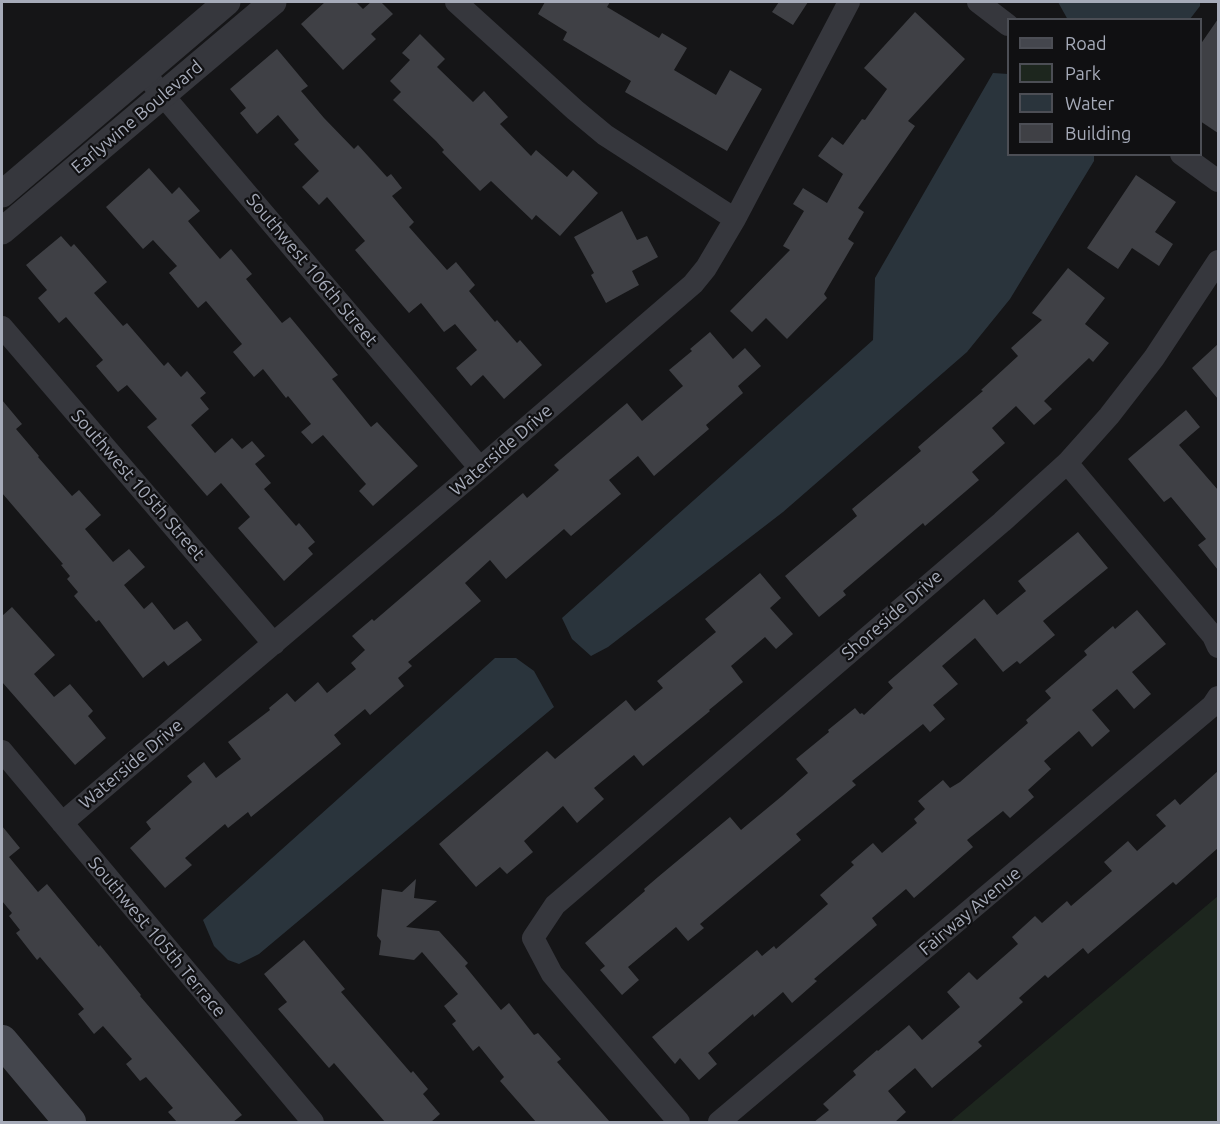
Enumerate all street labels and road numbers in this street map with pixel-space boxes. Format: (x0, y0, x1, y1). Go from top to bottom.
street label: Earlywine Boulevard (67, 56, 207, 178)
street label: Southwest 106th Street (242, 189, 382, 351)
street label: Waterside Drive (445, 400, 557, 500)
street label: Southwest 105th Street (67, 405, 209, 565)
street label: Shoreside Drive (837, 565, 947, 665)
street label: Waterside Drive (75, 714, 187, 814)
street label: Southwest 105th Terrace (84, 852, 230, 1022)
street label: Fairway Avenue (915, 862, 1025, 960)

